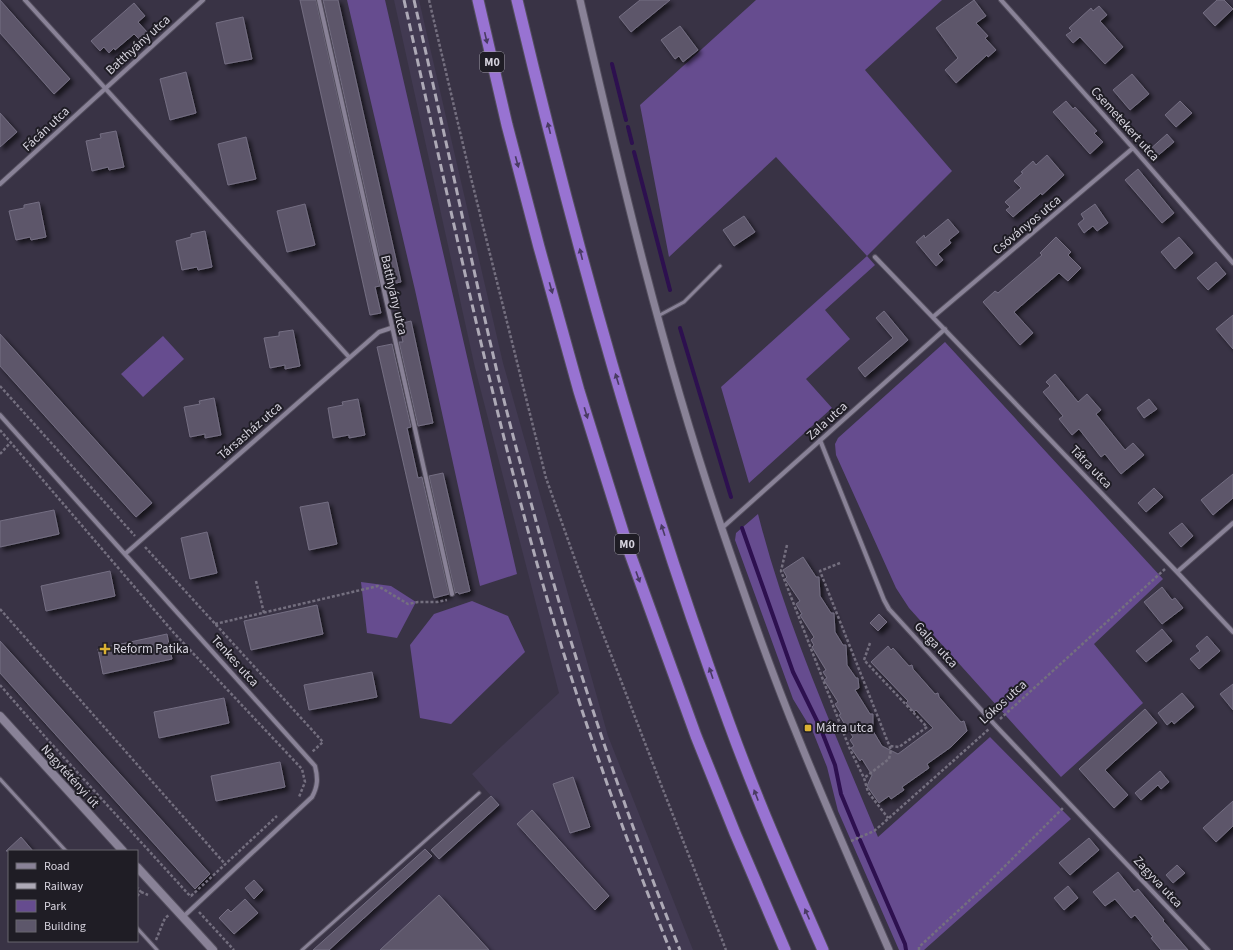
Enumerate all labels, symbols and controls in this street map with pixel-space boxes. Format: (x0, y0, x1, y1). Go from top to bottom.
street label: Batthyány utca (102, 11, 174, 79)
one-way arrow (484, 32, 490, 44)
road number: M0 (480, 52, 504, 72)
street label: Csemetekert utca (1087, 83, 1163, 165)
street label: Fácán utca (19, 103, 73, 155)
one-way arrow (546, 122, 552, 135)
one-way arrow (514, 156, 520, 168)
street label: Csóványos utca (989, 191, 1065, 259)
one-way arrow (578, 248, 584, 261)
street label: Batthyány utca (376, 253, 412, 337)
one-way arrow (548, 282, 554, 294)
one-way arrow (614, 373, 620, 385)
street label: Társasház utca (214, 398, 286, 464)
street label: Zala utca (803, 398, 851, 444)
one-way arrow (583, 407, 589, 419)
street label: Tátra utca (1066, 441, 1116, 493)
one-way arrow (660, 524, 666, 536)
road number: M0 (615, 534, 639, 554)
one-way arrow (636, 571, 642, 583)
street label: Galga utca (910, 618, 962, 672)
street label: Tenkes utca (207, 631, 263, 691)
place label: Reform Patika (113, 640, 189, 658)
marker: Reform Patika (100, 644, 110, 654)
one-way arrow (708, 666, 714, 678)
street label: Lókos utca (975, 676, 1031, 728)
place label: Mátra utca (816, 719, 873, 737)
marker: Mátra utca (803, 723, 813, 733)
street label: Nagytétényi út (37, 740, 104, 812)
one-way arrow (753, 788, 759, 800)
legend (8, 850, 138, 942)
street label: Zagyva utca (1129, 852, 1187, 912)
text: Road (44, 858, 70, 875)
text: Railway (44, 878, 83, 895)
text: Park (44, 898, 66, 915)
one-way arrow (804, 909, 810, 920)
text: Building (44, 918, 86, 935)

